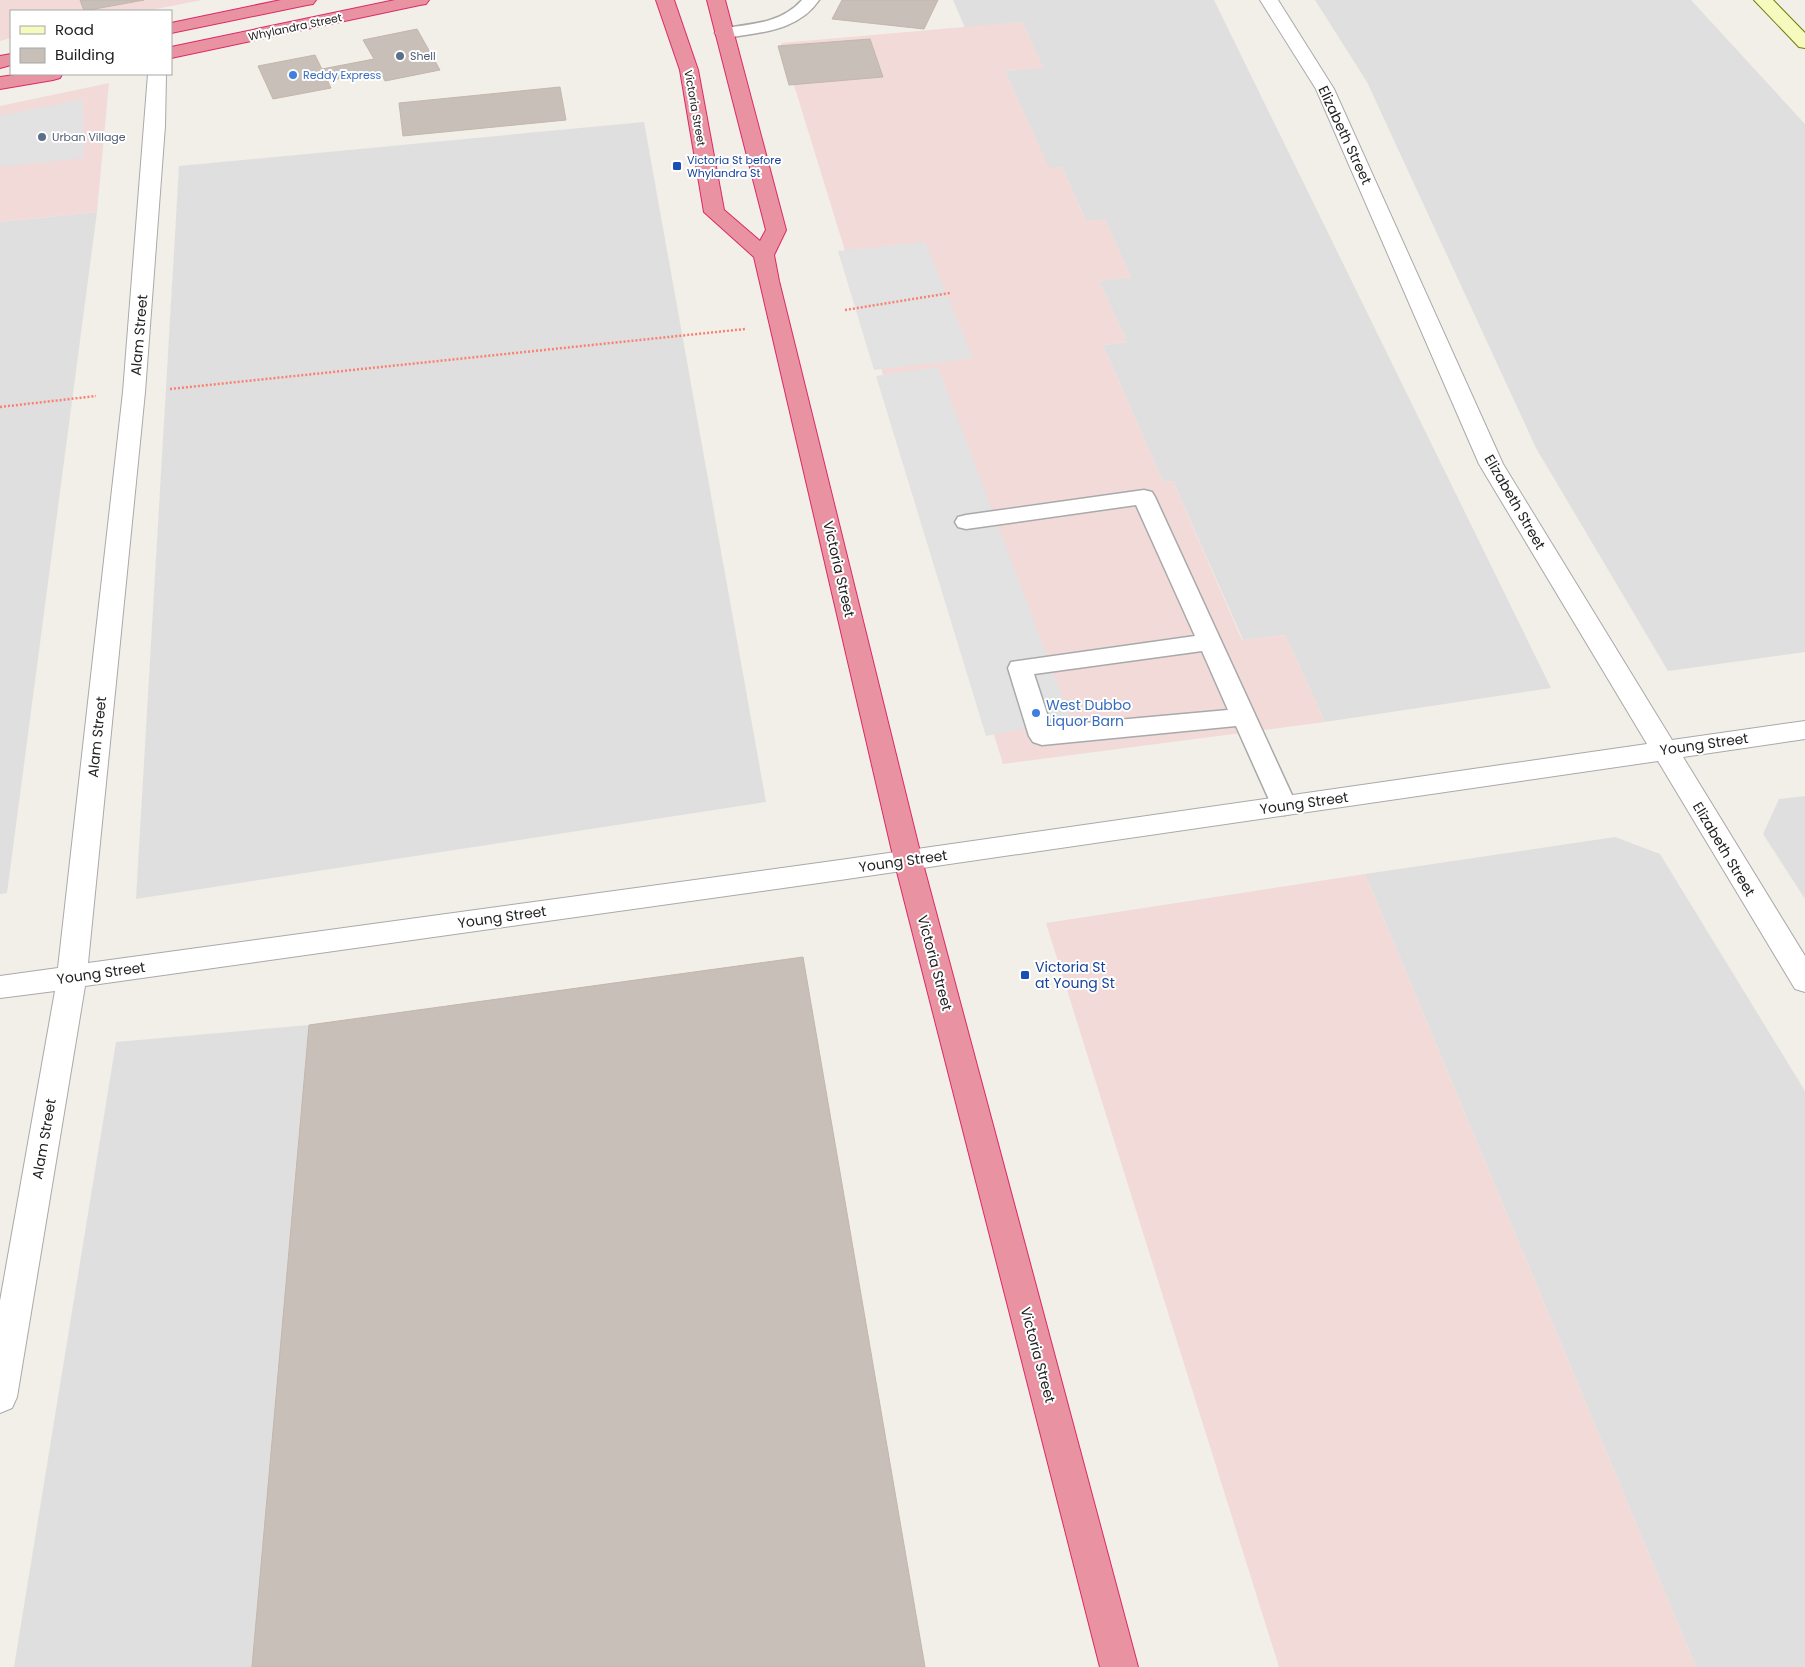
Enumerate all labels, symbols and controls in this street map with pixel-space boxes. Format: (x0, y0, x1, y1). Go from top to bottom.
street label: Whylandra Street (247, 9, 343, 45)
legend (10, 10, 172, 75)
text: Road (55, 19, 94, 40)
text: Building (55, 44, 115, 65)
place label: Shell (410, 48, 436, 64)
marker: Shell (394, 50, 406, 62)
place label: Reddy Express (303, 67, 382, 83)
marker: Reddy Express (287, 69, 299, 81)
street label: Victoria Street (680, 69, 710, 147)
street label: Elizabeth Street (1313, 82, 1377, 188)
place label: Urban Village (52, 129, 126, 145)
marker: Urban Village (36, 131, 48, 143)
place label: Victoria St before Whylandra St (687, 152, 781, 181)
marker: Victoria St before Whylandra St (671, 160, 683, 172)
street label: Alam Street (125, 294, 153, 376)
street label: Elizabeth Street (1480, 451, 1550, 553)
street label: Victoria Street (818, 519, 860, 619)
street label: Alam Street (83, 695, 111, 779)
place label: West Dubbo Liquor Barn (1046, 695, 1131, 731)
marker: West Dubbo Liquor Barn (1030, 707, 1042, 719)
street label: Young Street (1658, 728, 1750, 760)
street label: Young Street (1258, 787, 1350, 819)
street label: Elizabeth Street (1688, 798, 1760, 900)
street label: Young Street (857, 845, 949, 877)
street label: Young Street (456, 901, 548, 933)
street label: Victoria Street (913, 913, 957, 1013)
street label: Young Street (55, 957, 147, 989)
place label: Victoria St at Young St (1035, 957, 1115, 993)
marker: Victoria St at Young St (1019, 969, 1031, 981)
street label: Alam Street (27, 1097, 61, 1181)
street label: Victoria Street (1016, 1305, 1060, 1405)

